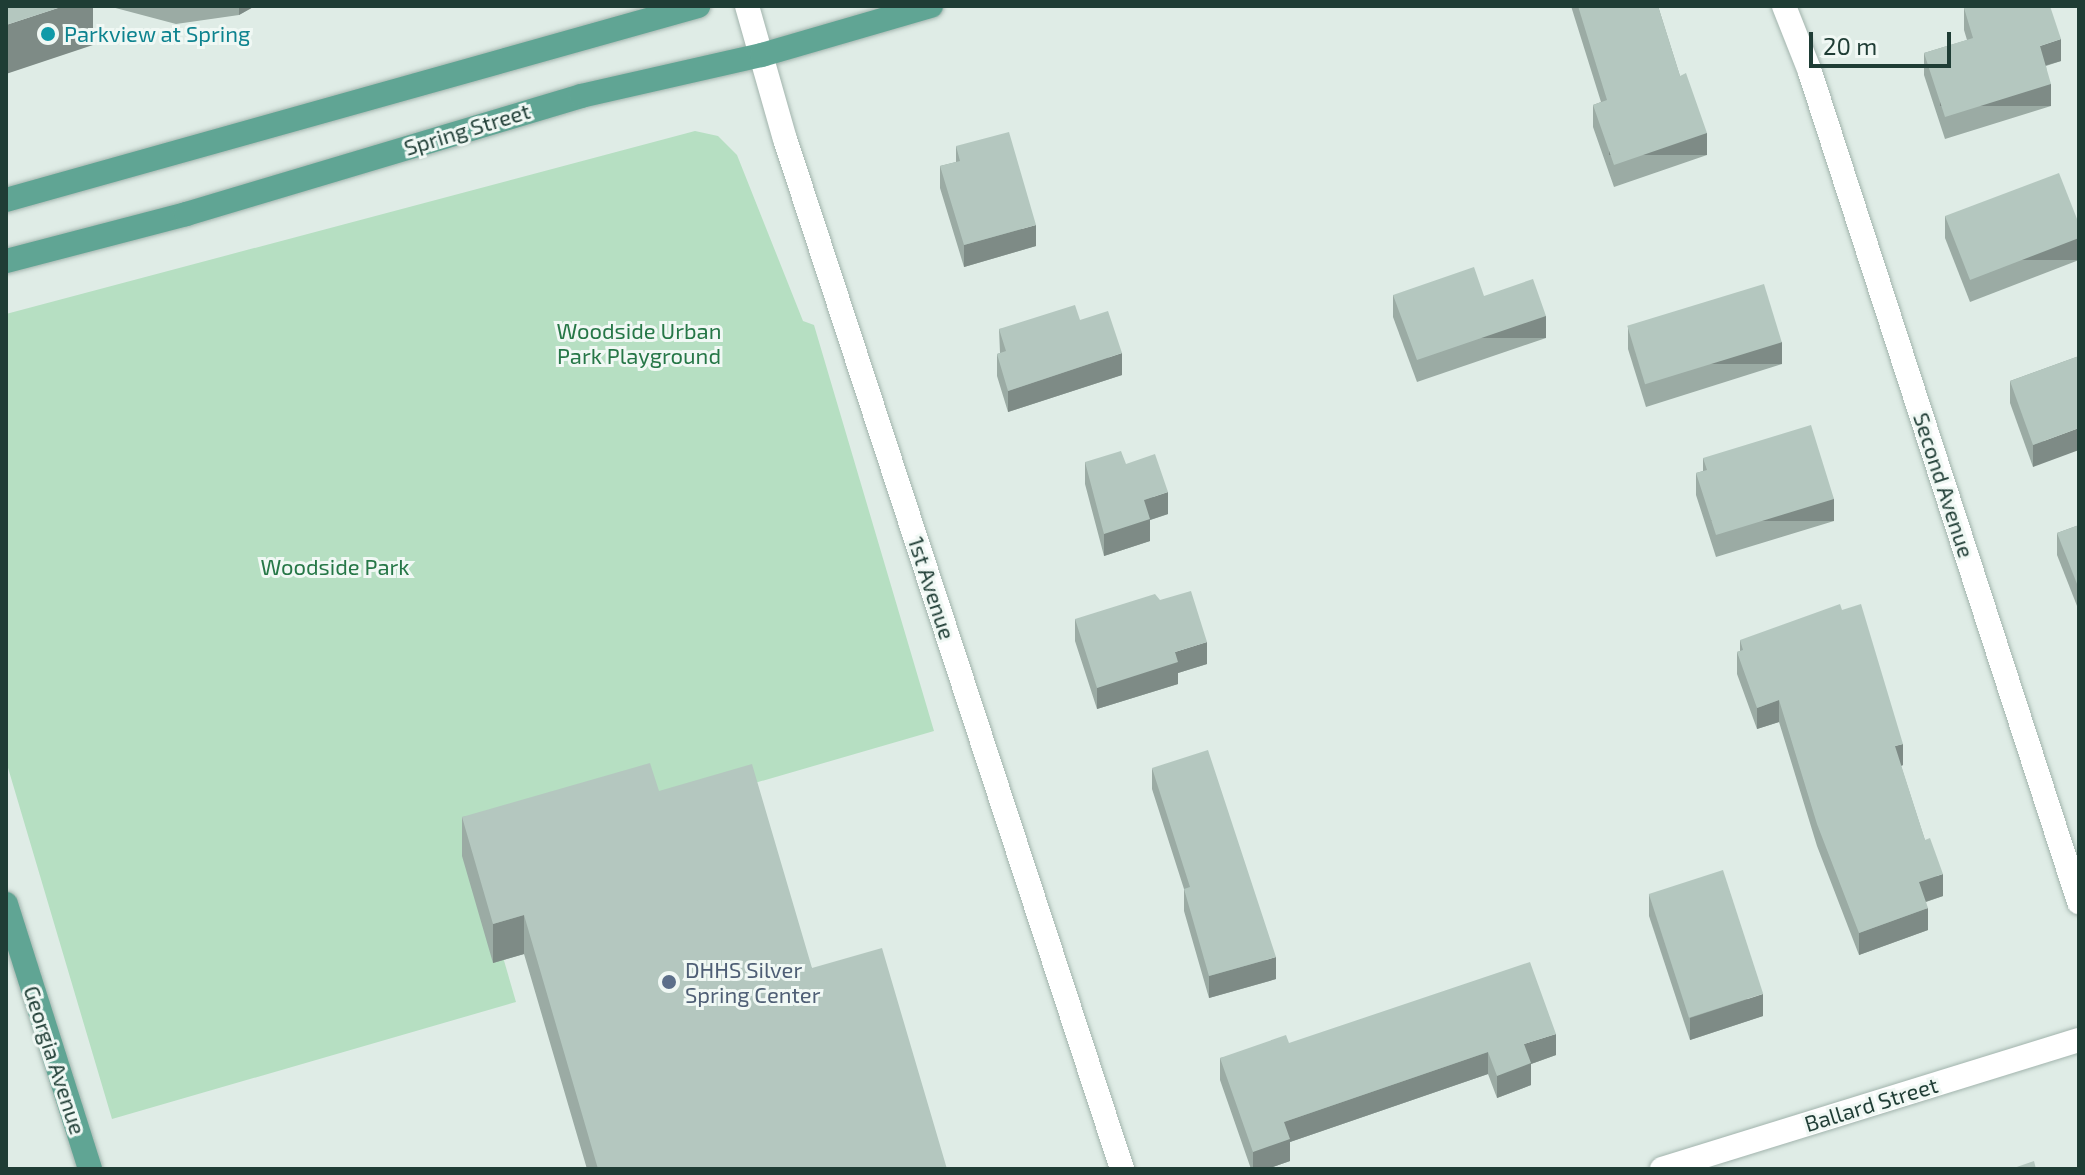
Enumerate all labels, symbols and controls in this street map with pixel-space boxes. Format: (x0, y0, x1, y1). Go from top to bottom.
scale bar (1813, 16, 1955, 66)
place label: Parkview at Spring (64, 21, 251, 47)
marker: Parkview at Spring (39, 25, 57, 43)
text: 20 m (1823, 31, 1877, 60)
street label: Spring Street (401, 97, 533, 161)
park label: Woodside Urban Park Playground (557, 317, 721, 368)
street label: Second Avenue (1908, 409, 1980, 561)
street label: 1st Avenue (903, 533, 961, 643)
park label: Woodside Park (260, 554, 410, 580)
place label: DHHS Silver Spring Center (685, 956, 820, 1008)
marker: DHHS Silver Spring Center (660, 973, 678, 991)
street label: Georgia Avenue (18, 982, 92, 1138)
street label: Ballard Street (1801, 1071, 1941, 1137)

